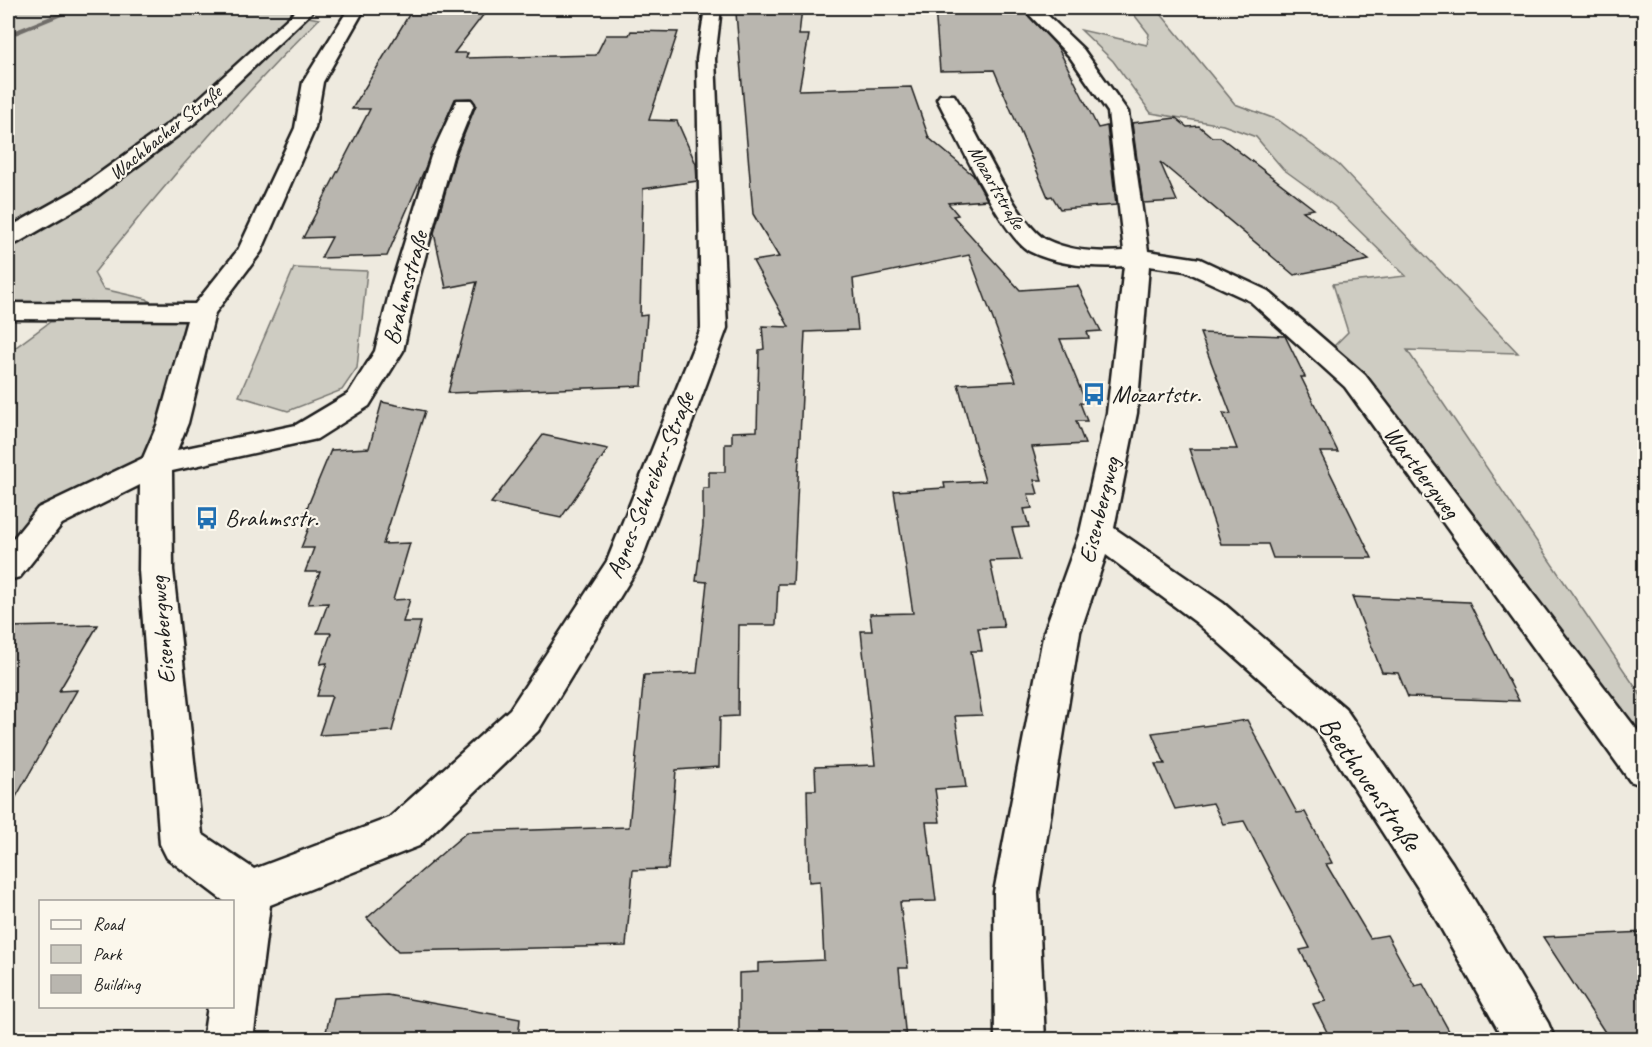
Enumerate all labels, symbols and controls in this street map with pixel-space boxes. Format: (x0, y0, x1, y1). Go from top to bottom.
street label: Wachbacher Straße (104, 78, 228, 185)
street label: Mozartstraße (963, 141, 1031, 235)
street label: Brahmsstraße (375, 226, 435, 348)
place label: Mozartstr. (1112, 379, 1201, 409)
bus stop icon: Mozartstr. (1081, 381, 1107, 407)
street label: Agnes-Schreiber-Straße (599, 386, 702, 582)
street label: Wartbergweg (1377, 420, 1468, 526)
street label: Eisenbergweg (1071, 452, 1127, 566)
place label: Brahmsstr. (225, 503, 319, 533)
bus stop icon: Brahmsstr. (194, 505, 220, 531)
street label: Eisenbergweg (142, 573, 182, 685)
street label: Beethovenstraße (1312, 709, 1431, 859)
legend (39, 900, 234, 1008)
text: Road (93, 913, 126, 935)
text: Park (93, 943, 123, 965)
text: Building (93, 973, 142, 995)

